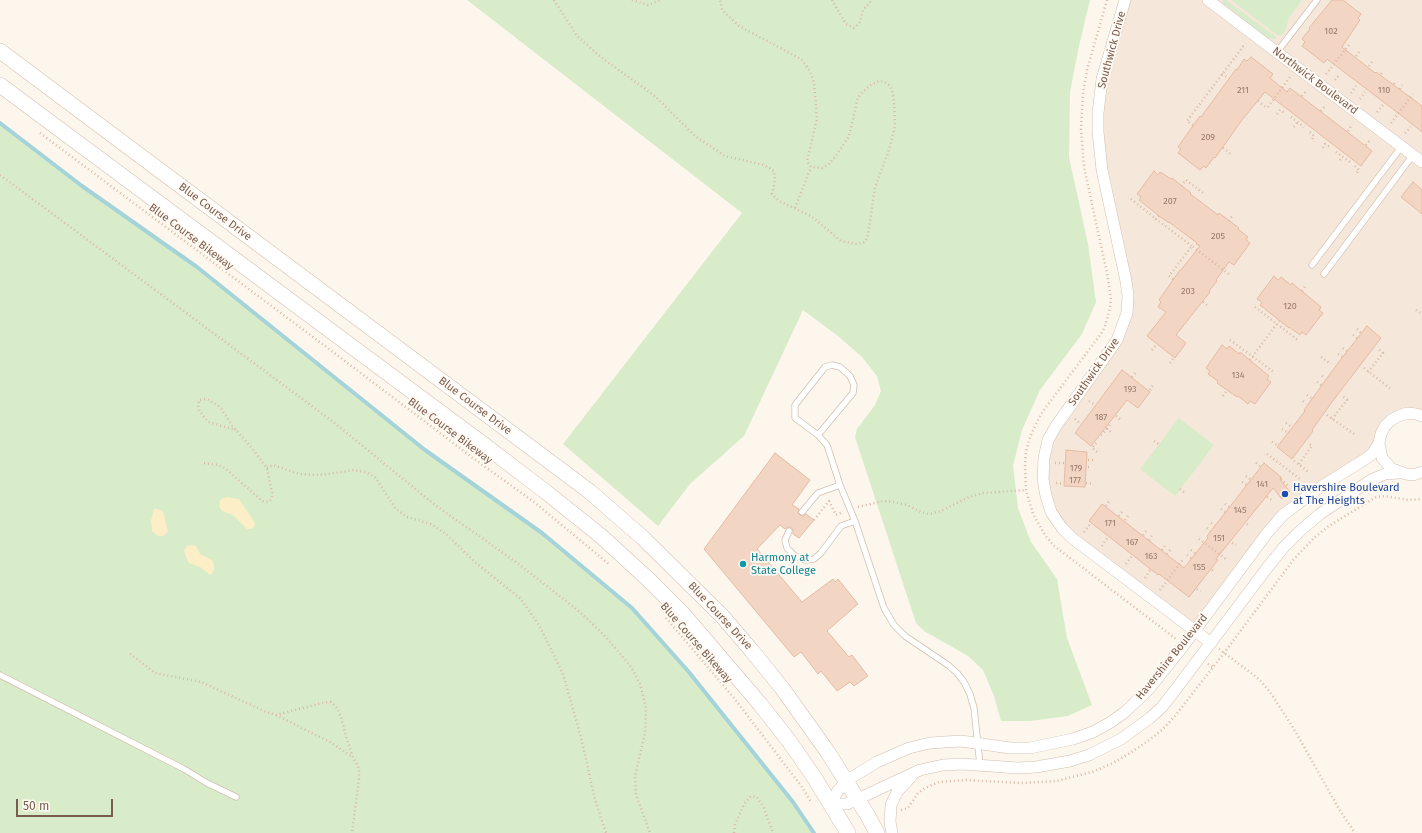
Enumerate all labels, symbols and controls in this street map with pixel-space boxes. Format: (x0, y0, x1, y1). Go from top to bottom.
street label: Southwick Drive (1095, 10, 1129, 90)
house number: 102 (1324, 26, 1338, 36)
street label: Northwick Boulevard (1270, 45, 1360, 117)
house number: 211 (1237, 85, 1249, 95)
house number: 110 (1378, 85, 1390, 95)
house number: 209 (1201, 132, 1215, 142)
street label: Blue Course Drive (176, 180, 254, 244)
house number: 207 (1163, 196, 1177, 206)
street label: Blue Course Bikeway (146, 201, 236, 273)
house number: 205 (1211, 231, 1225, 241)
house number: 203 (1181, 286, 1195, 296)
house number: 120 (1283, 301, 1297, 311)
street label: Southwick Drive (1066, 336, 1122, 408)
house number: 134 (1231, 370, 1245, 380)
street label: Blue Course Drive (436, 374, 514, 438)
house number: 193 (1124, 384, 1136, 394)
street label: Blue Course Bikeway (405, 395, 495, 467)
house number: 187 (1095, 412, 1107, 422)
house number: 179 (1070, 463, 1082, 473)
house number: 177 (1069, 475, 1081, 485)
house number: 141 (1256, 479, 1268, 489)
place label: Havershire Boulevard at The Heights (1293, 481, 1400, 507)
marker: Havershire Boulevard at The Heights (1280, 489, 1290, 499)
house number: 145 (1233, 505, 1247, 515)
house number: 171 (1104, 518, 1116, 528)
house number: 151 (1213, 533, 1225, 543)
house number: 167 (1126, 537, 1138, 547)
place label: Harmony at State College (751, 551, 816, 577)
house number: 163 (1144, 551, 1158, 561)
marker: Harmony at State College (738, 559, 748, 569)
house number: 155 (1193, 562, 1205, 572)
street label: Blue Course Drive (685, 579, 755, 653)
street label: Blue Course Bikeway (657, 600, 735, 686)
street label: Havershire Boulevard (1133, 611, 1211, 703)
scale bar (18, 791, 115, 817)
text: 50 m (23, 799, 49, 813)

